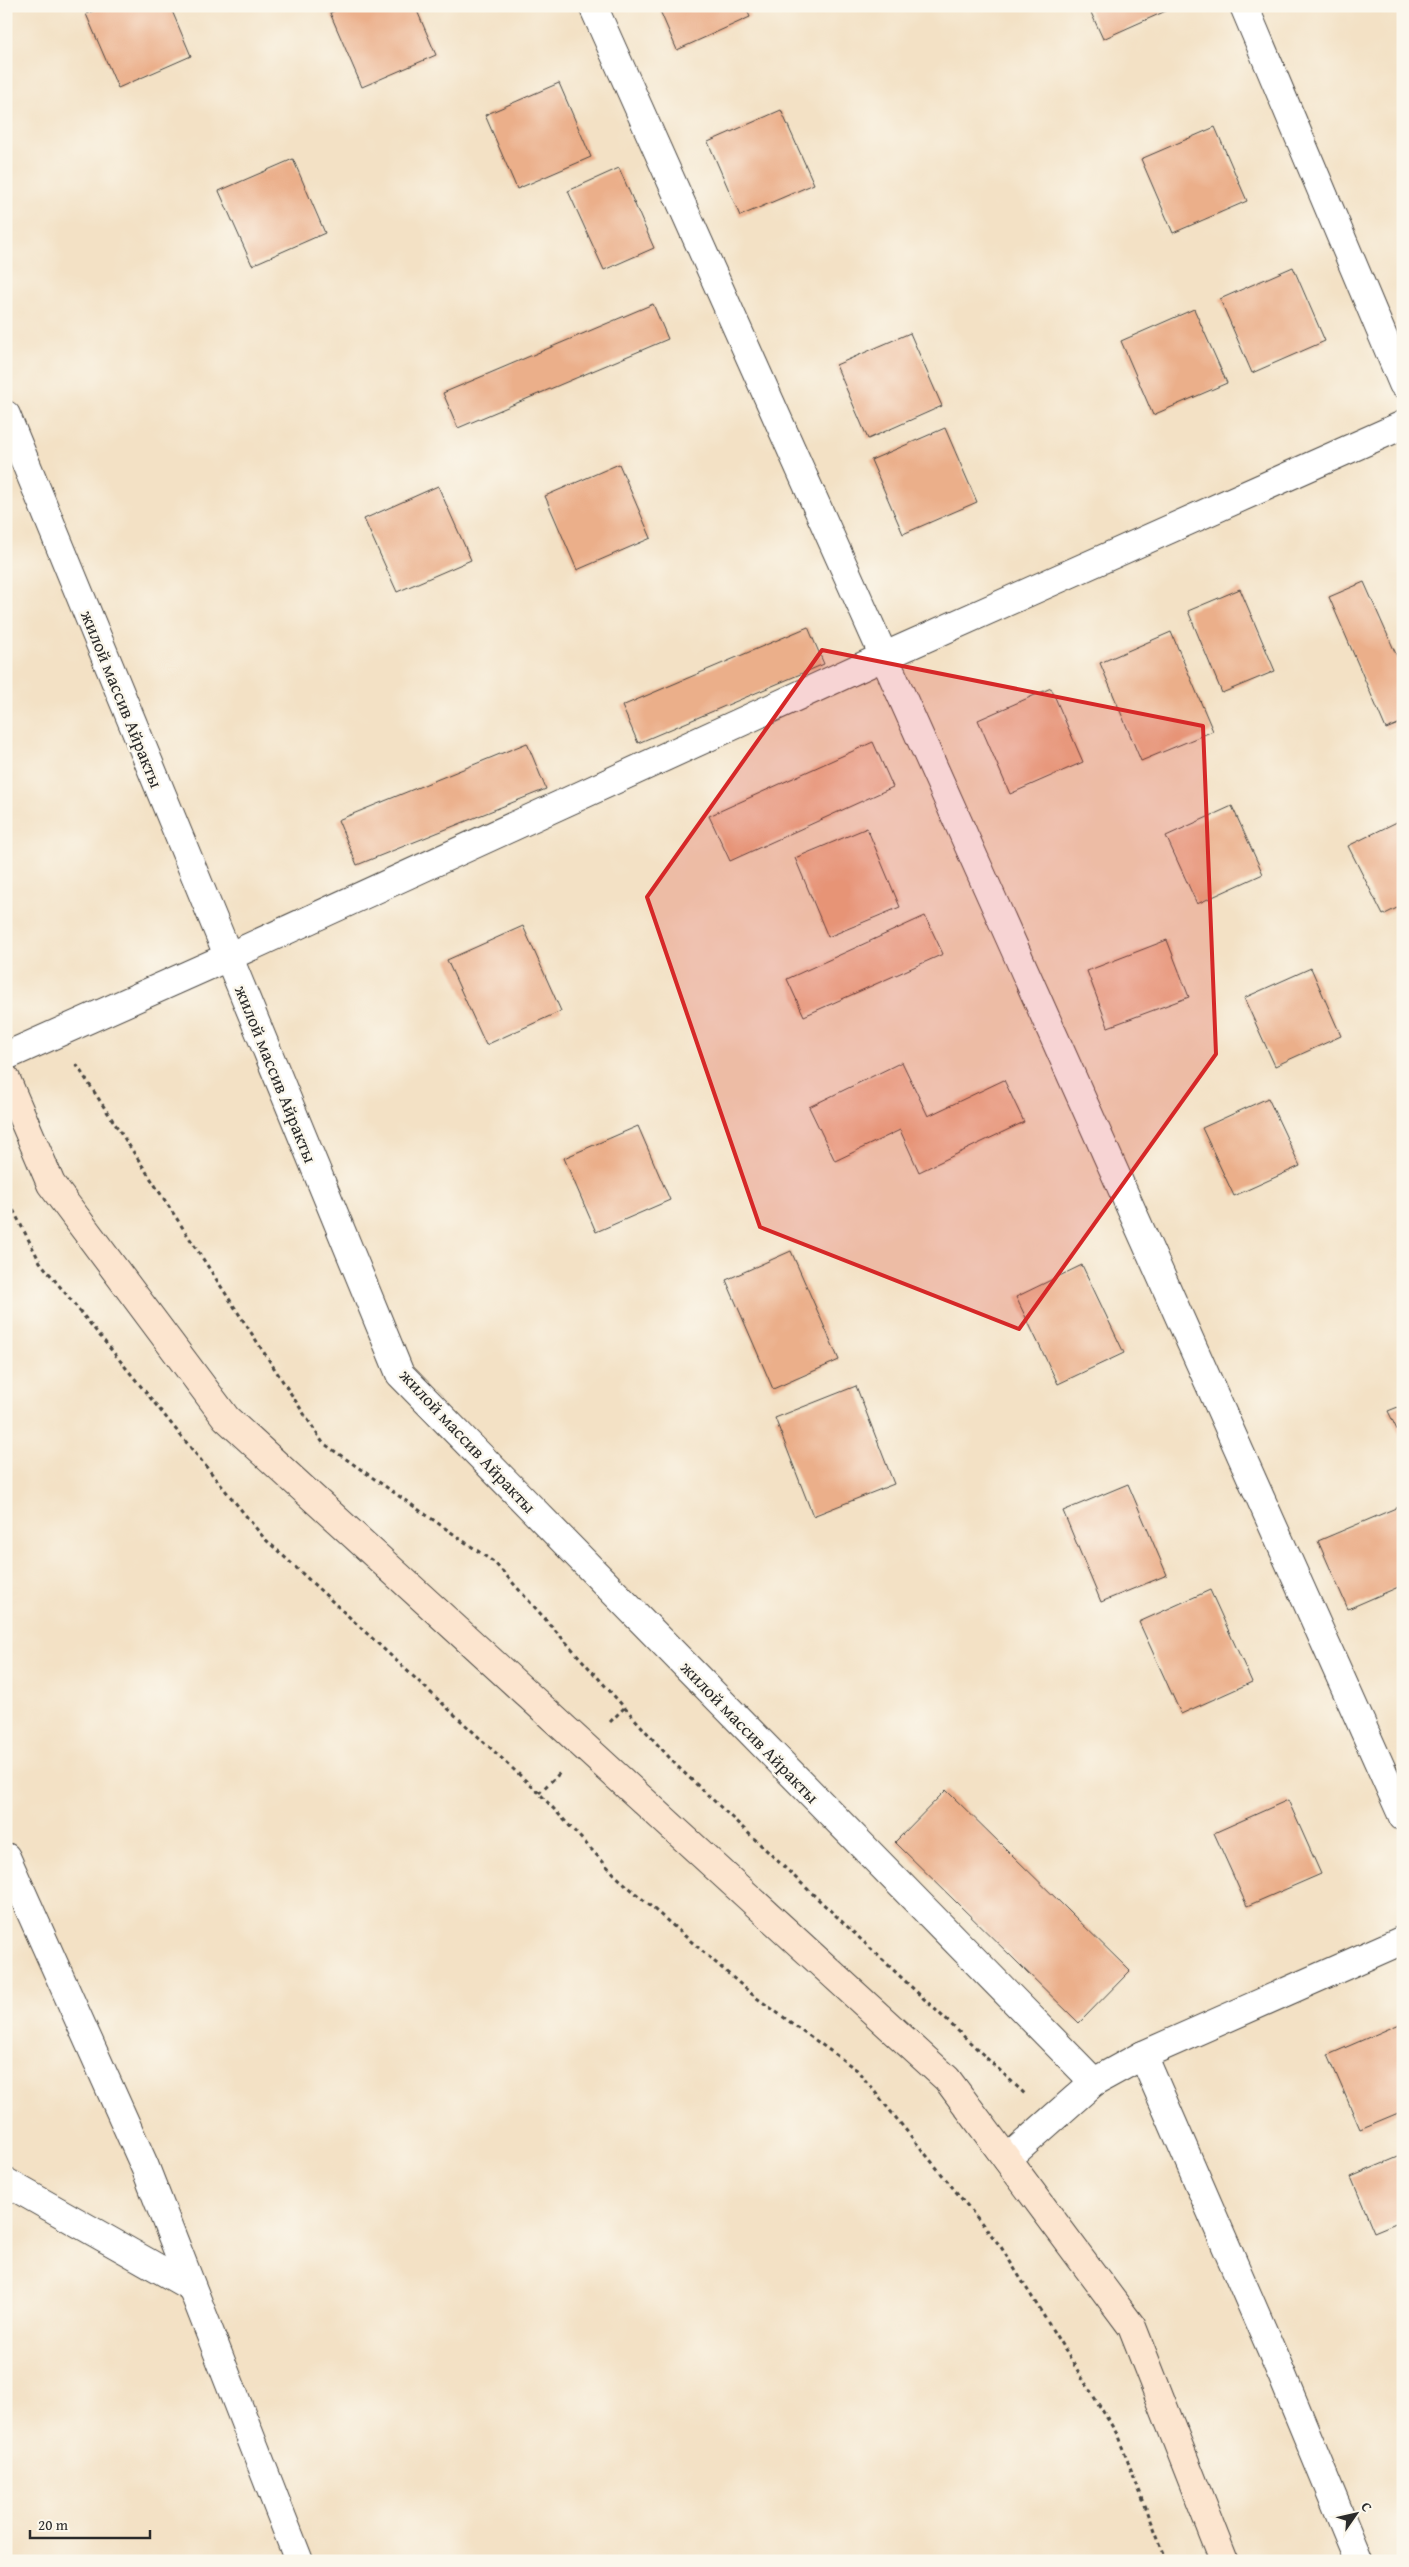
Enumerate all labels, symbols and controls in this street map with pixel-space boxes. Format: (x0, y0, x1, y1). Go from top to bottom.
street label: жилой массив Айракты (74, 606, 170, 792)
street label: жилой массив Айракты (228, 981, 324, 1167)
street label: жилой массив Айракты (394, 1363, 543, 1520)
street label: жилой массив Айракты (675, 1655, 826, 1810)
north arrow (1332, 2490, 1382, 2540)
text: С (1356, 2498, 1377, 2516)
scale bar (30, 2507, 150, 2539)
text: 20 m (38, 2514, 69, 2535)

